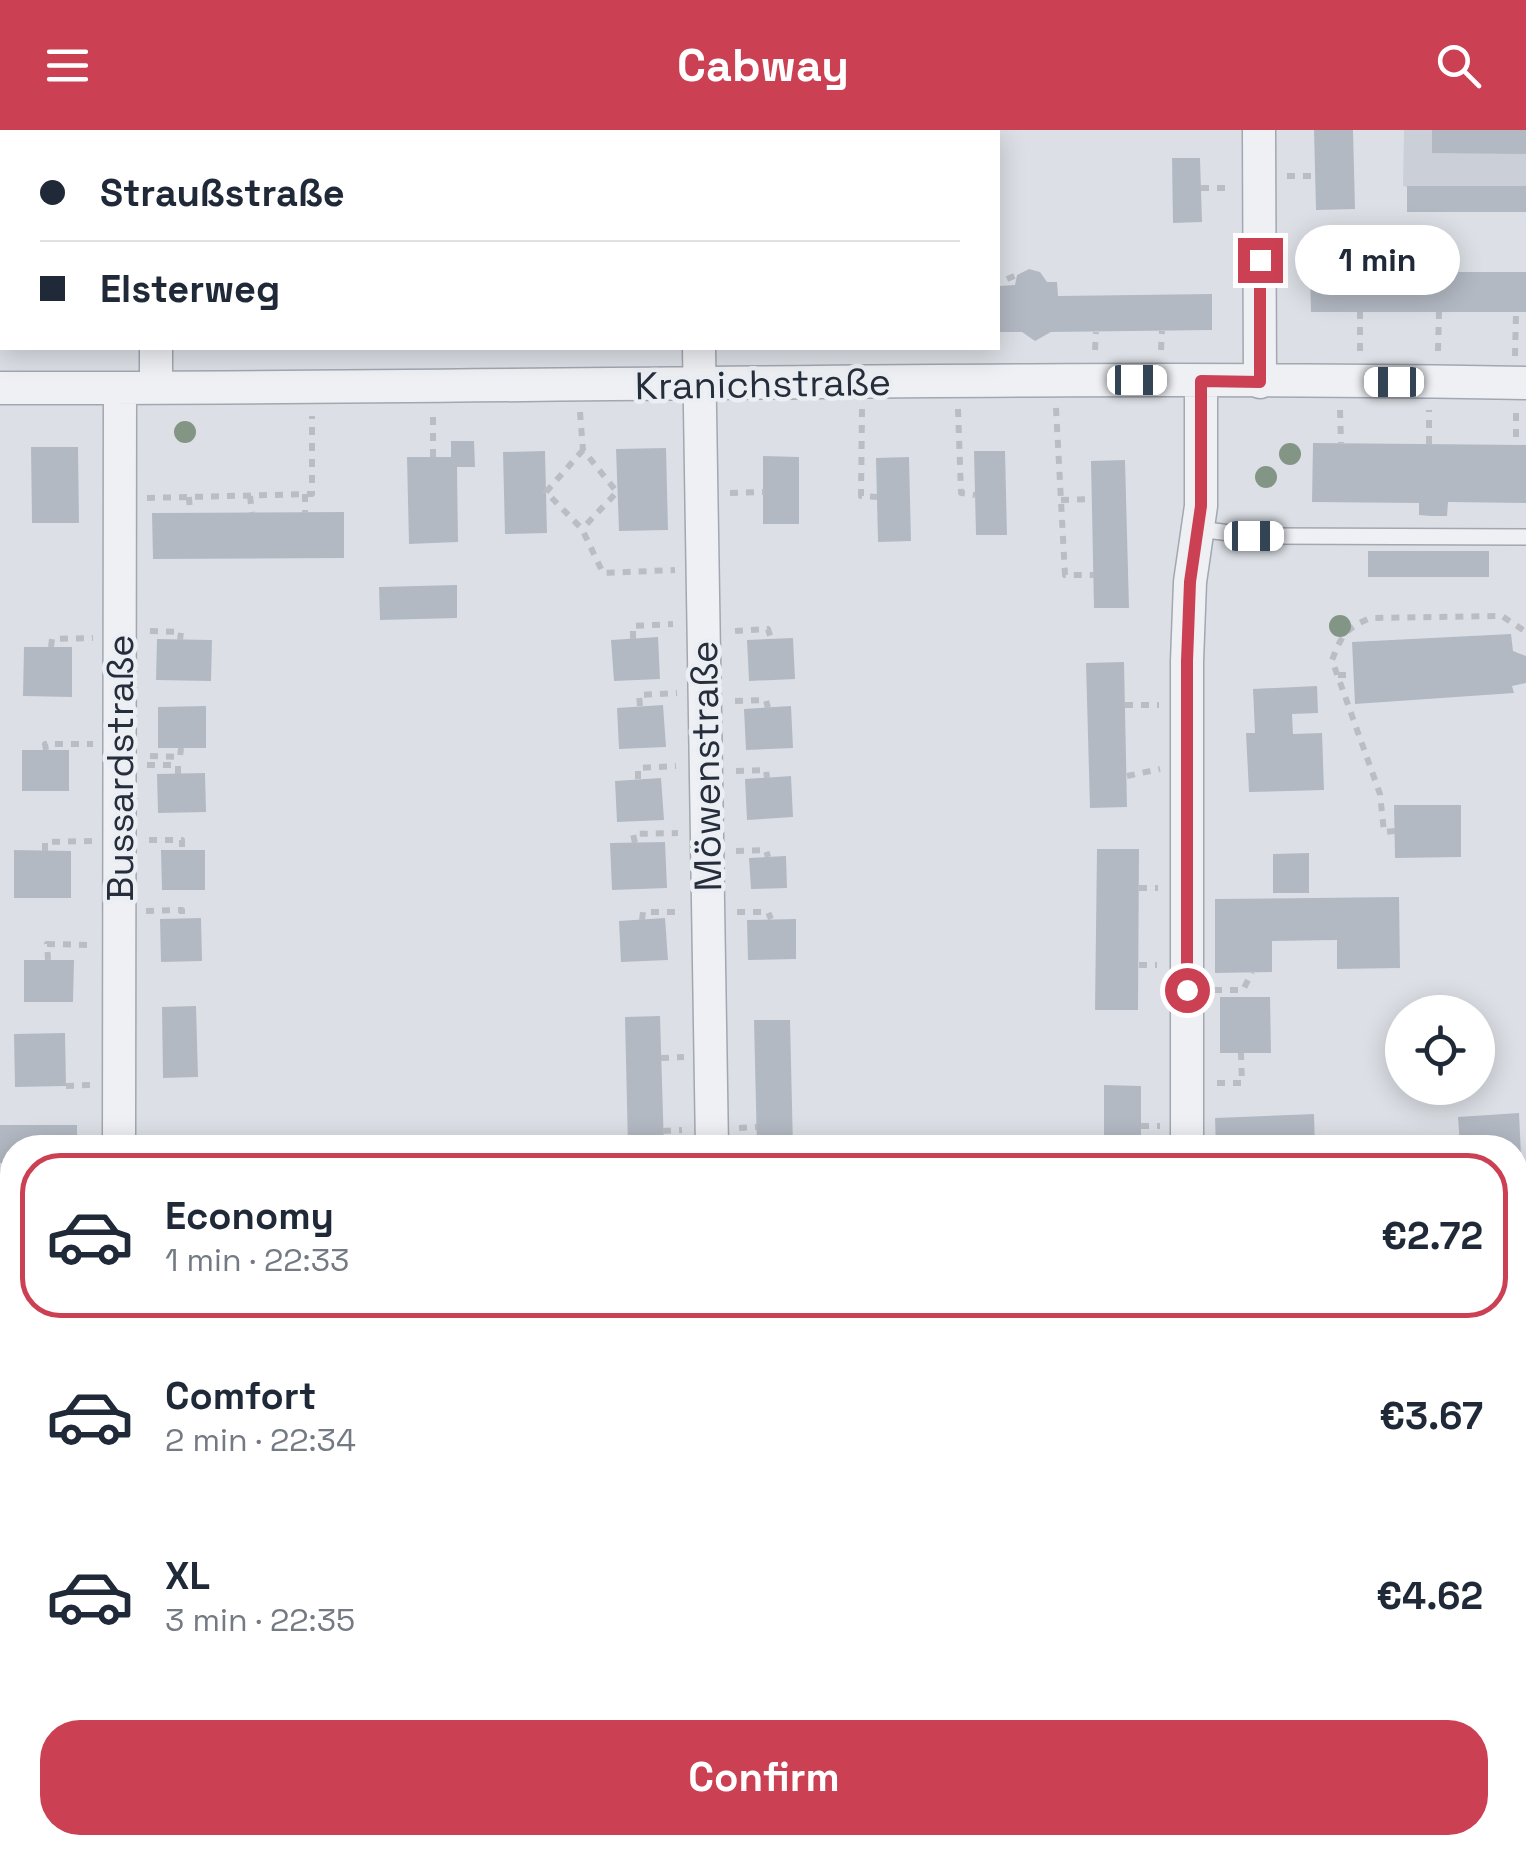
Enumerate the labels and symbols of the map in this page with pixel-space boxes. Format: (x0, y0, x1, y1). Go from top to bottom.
callout: 1 min (1295, 225, 1460, 295)
route end (1238, 238, 1283, 283)
street label: Kranichstraße (634, 358, 892, 410)
car (1107, 365, 1167, 395)
car (1364, 367, 1424, 397)
car (1224, 521, 1284, 551)
street label: Bussardstraße (96, 634, 144, 902)
street label: Möwenstraße (680, 640, 732, 892)
route start (1165, 968, 1210, 1013)

